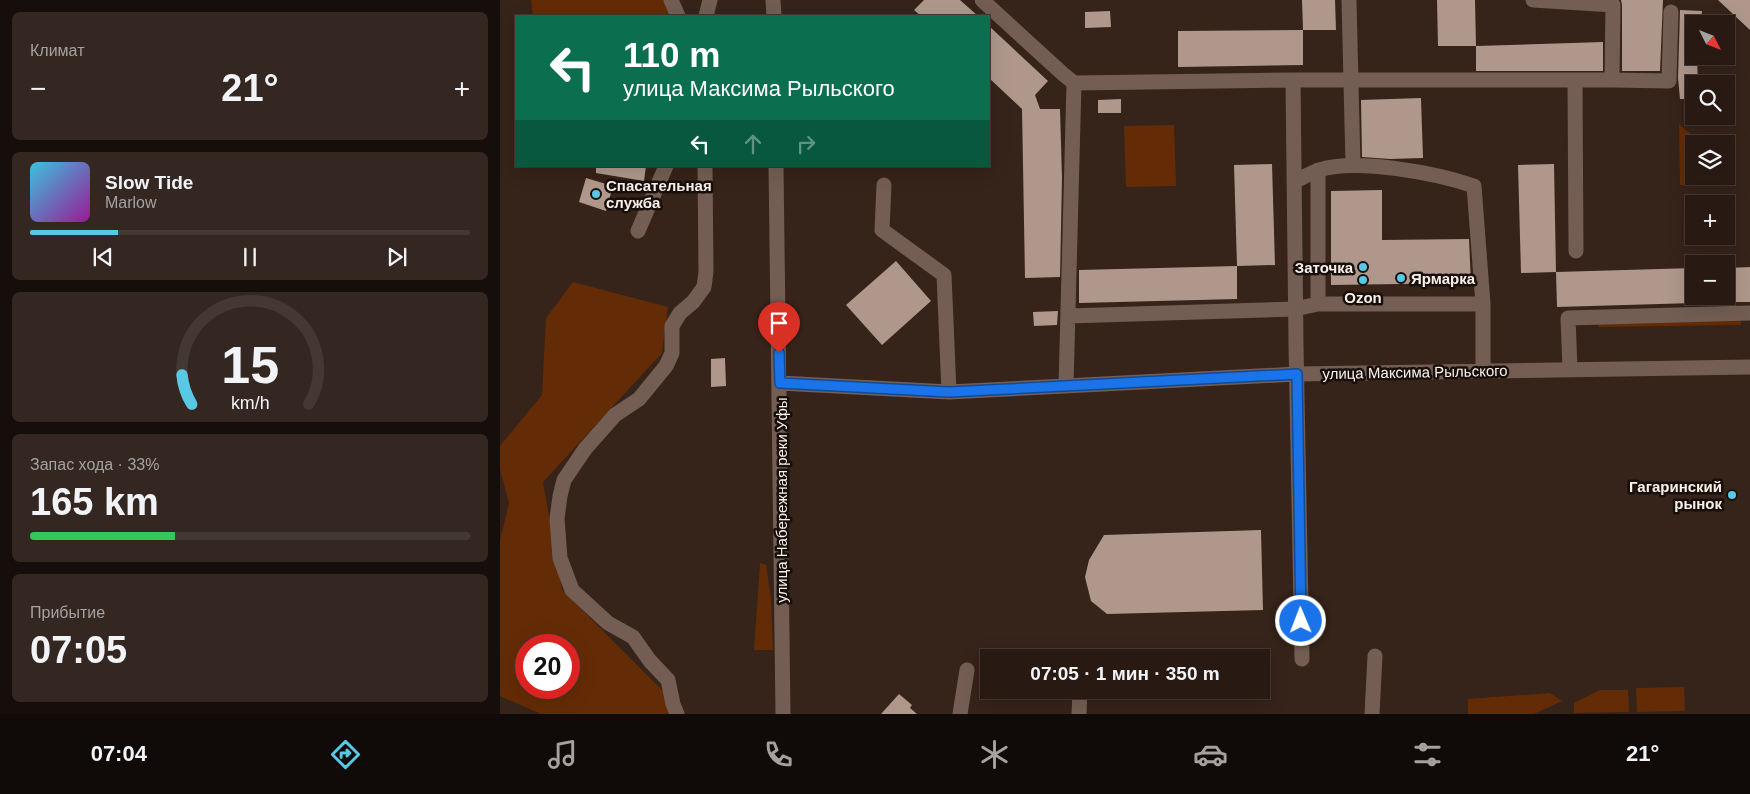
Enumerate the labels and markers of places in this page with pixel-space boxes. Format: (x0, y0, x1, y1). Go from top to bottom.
place label: Спасательная служба (606, 177, 712, 211)
marker: Спасательная служба (590, 188, 602, 200)
place label: Заточка (1295, 259, 1354, 276)
marker: Заточка (1357, 261, 1369, 273)
place label: Ярмарка (1411, 270, 1476, 287)
marker: Ярмарка (1395, 272, 1407, 284)
marker: Ozon (1357, 274, 1369, 286)
place label: Ozon (1344, 289, 1382, 306)
pin (758, 302, 800, 353)
place label: Гагаринский рынок (1629, 478, 1722, 512)
marker: Гагаринский рынок (1726, 489, 1738, 501)

